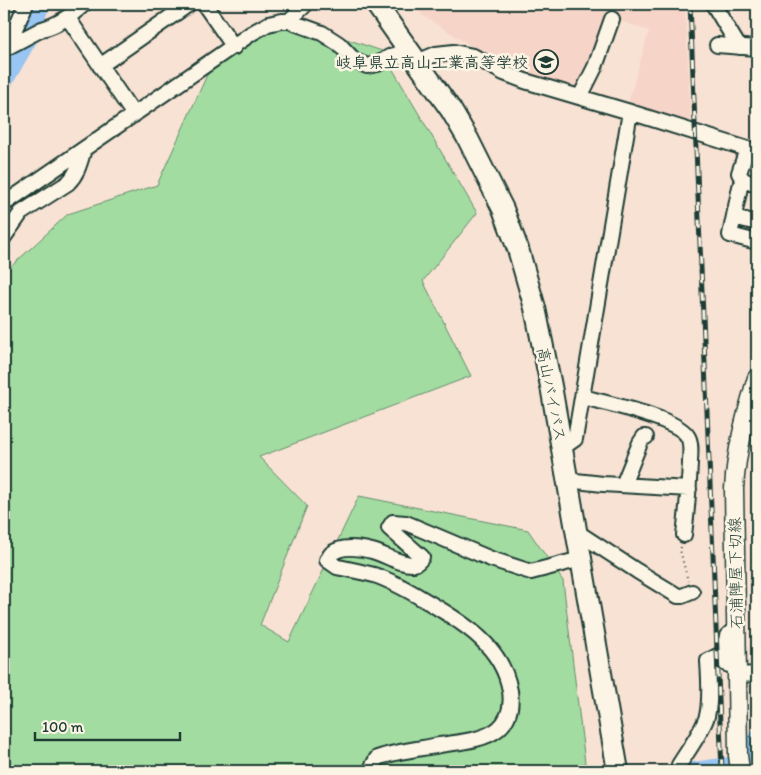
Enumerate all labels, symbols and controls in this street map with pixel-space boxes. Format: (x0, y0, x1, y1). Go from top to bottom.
school or university icon: 岐阜県立高山工業高等学校 (533, 49, 559, 75)
place label: 岐阜県立高山工業高等学校 (336, 53, 528, 72)
street label: 高山バイパス (533, 345, 570, 443)
street label: 石浦陣屋下切線 (725, 517, 746, 629)
scale bar (35, 710, 180, 742)
text: 100 m (42, 718, 84, 736)

